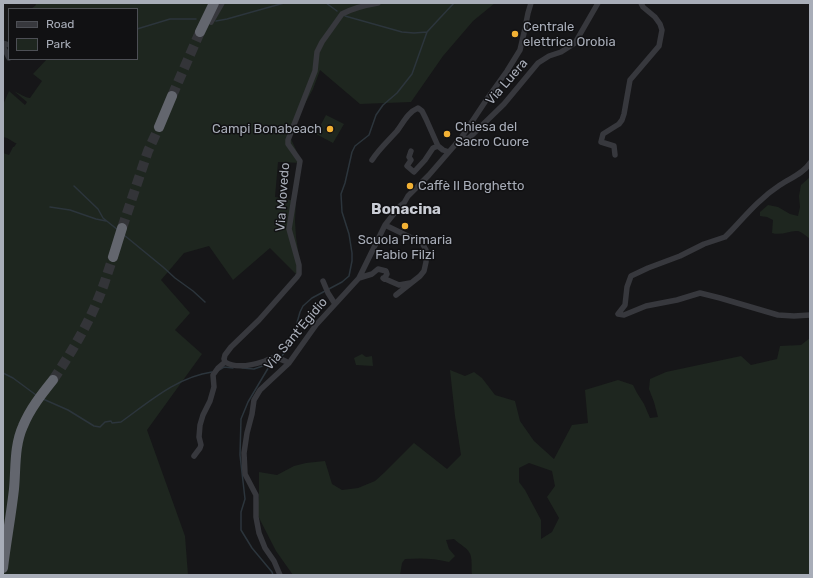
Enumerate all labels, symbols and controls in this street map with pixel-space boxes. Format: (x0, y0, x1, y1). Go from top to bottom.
legend (8, 8, 138, 60)
text: Road (46, 17, 74, 31)
place label: Centrale elettrica Orobia (523, 19, 616, 50)
marker: Centrale elettrica Orobia (510, 29, 520, 39)
text: Park (46, 37, 71, 51)
street label: Via Luera (483, 56, 531, 108)
place label: Chiesa del Sacro Cuore (455, 119, 529, 150)
place label: Campi Bonabeach (212, 121, 322, 137)
marker: Campi Bonabeach (325, 124, 335, 134)
marker: Chiesa del Sacro Cuore (442, 129, 452, 139)
street label: Via Movedo (273, 162, 293, 232)
place label: Caffè Il Borghetto (418, 178, 524, 194)
marker: Caffè Il Borghetto (405, 181, 415, 191)
district label: Bonacina (371, 201, 441, 219)
marker: Scuola Primaria Fabio Filzi (400, 221, 410, 231)
place label: Scuola Primaria Fabio Filzi (358, 232, 452, 263)
street label: Via Sant'Egidio (261, 295, 331, 373)

